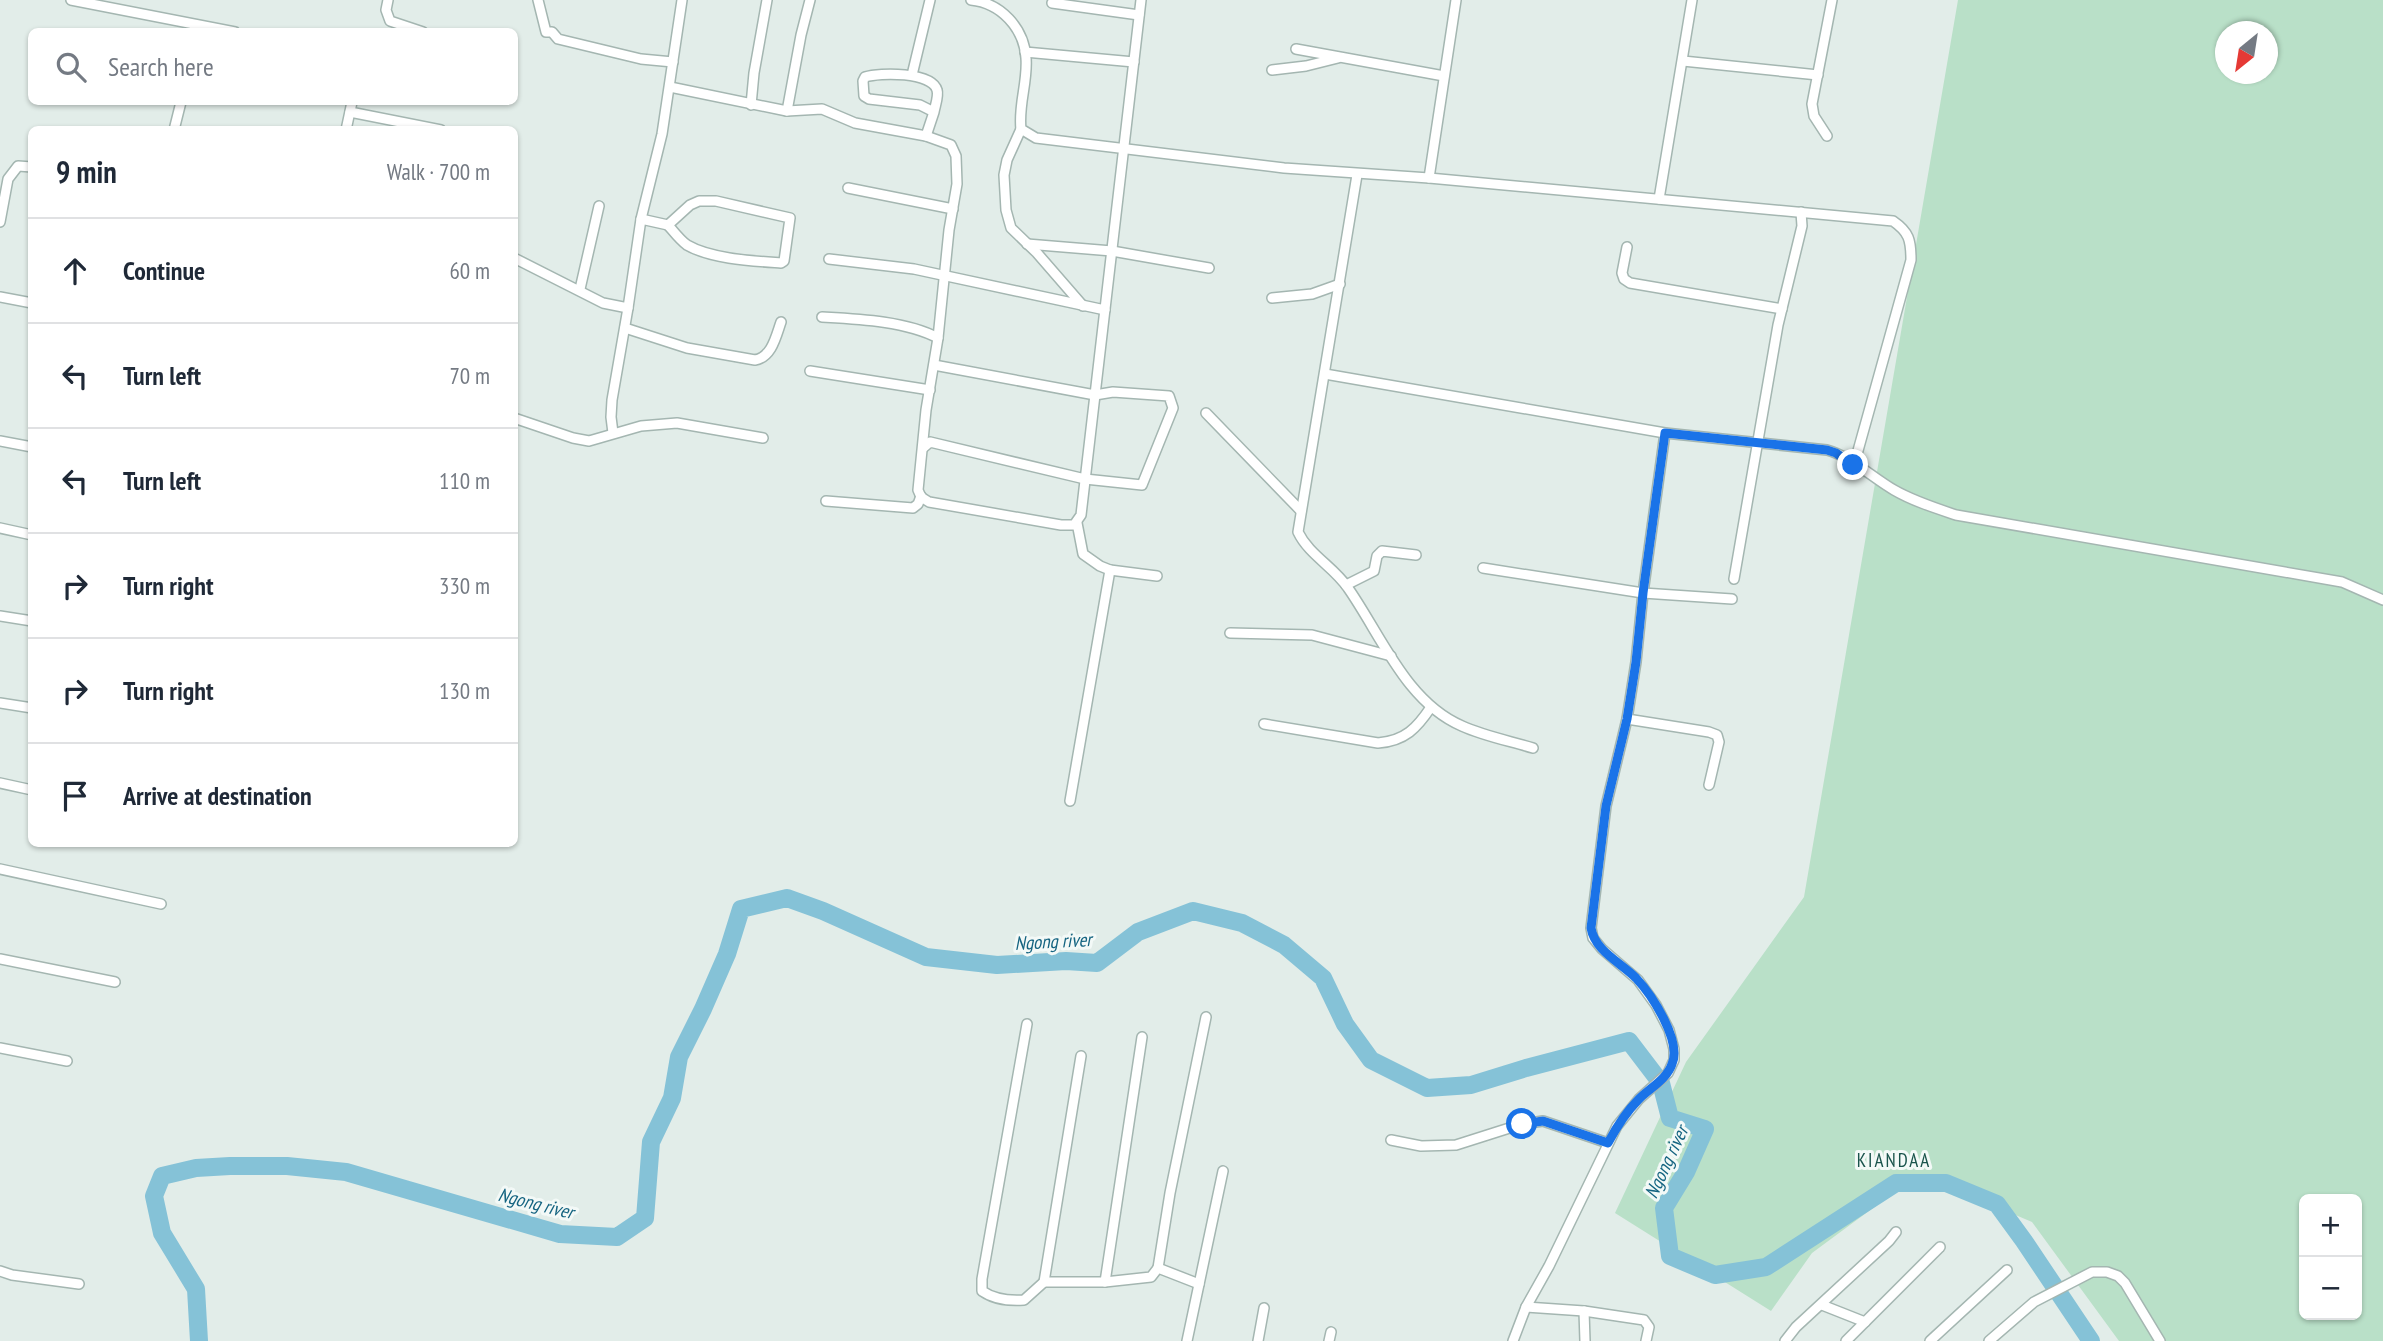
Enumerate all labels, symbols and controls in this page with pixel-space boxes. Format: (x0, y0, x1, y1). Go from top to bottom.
north arrow (2215, 21, 2278, 84)
search box (28, 28, 518, 105)
icon: search (52, 48, 90, 86)
text: Search here (108, 50, 214, 83)
text: 9 min (56, 152, 117, 191)
text: Walk · 700 m (387, 157, 490, 186)
icon: ahead (56, 252, 94, 290)
text: Continue (123, 254, 205, 287)
text: 60 m (449, 256, 490, 285)
icon: left (56, 357, 94, 395)
text: Turn left (123, 359, 201, 392)
text: 70 m (449, 361, 490, 390)
route end (1837, 449, 1868, 480)
icon: left (56, 462, 94, 500)
text: Turn left (123, 464, 201, 497)
text: 110 m (439, 466, 490, 495)
icon: right (56, 567, 94, 605)
text: Turn right (123, 569, 214, 602)
text: 330 m (439, 571, 490, 600)
icon: right (56, 672, 94, 710)
text: Turn right (123, 674, 214, 707)
text: 130 m (439, 676, 490, 705)
icon: arrive (56, 777, 94, 815)
text: Arrive at destination (123, 779, 312, 812)
water label: Ngong river (1014, 927, 1095, 955)
route start (1506, 1108, 1537, 1139)
water label: Ngong river (1639, 1120, 1694, 1202)
district label: KIANDAA (1857, 1148, 1931, 1172)
water label: Ngong river (496, 1182, 579, 1225)
map controls (2299, 1194, 2362, 1320)
button: + (2299, 1194, 2362, 1257)
button: − (2299, 1257, 2362, 1320)

